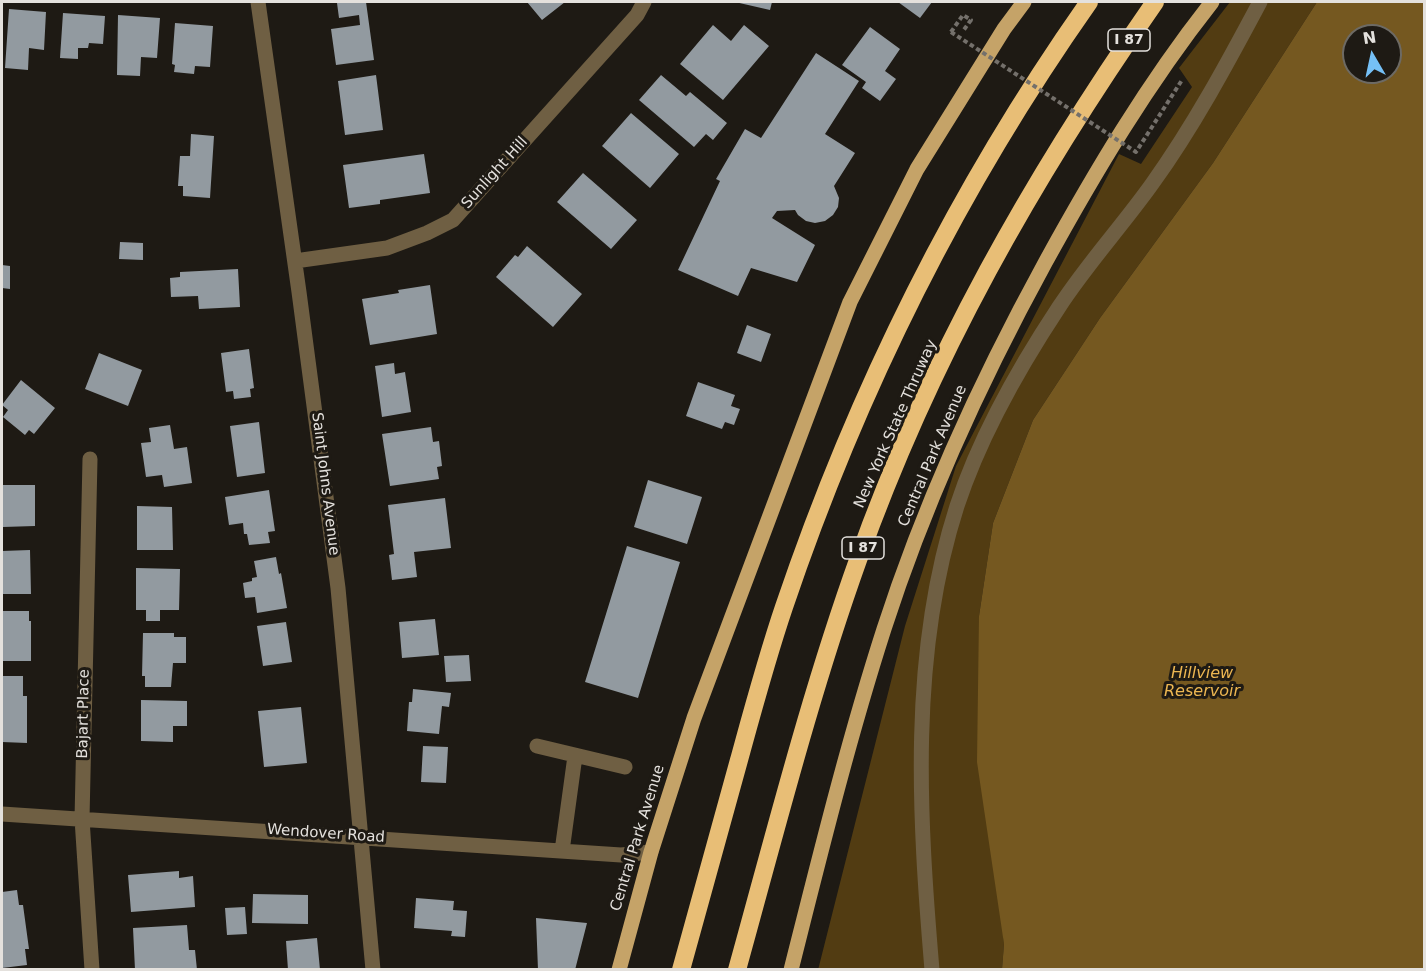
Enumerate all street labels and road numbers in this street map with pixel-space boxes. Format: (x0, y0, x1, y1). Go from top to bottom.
road number: I 87 (1108, 29, 1150, 51)
street label: Sunlight Hill (458, 133, 532, 213)
street label: New York State Thruway (851, 337, 941, 511)
street label: Central Park Avenue (895, 382, 971, 530)
street label: Saint Johns Avenue (307, 411, 343, 557)
road number: I 87 (842, 537, 884, 559)
street label: Bajart Place (74, 669, 94, 759)
street label: Central Park Avenue (607, 763, 669, 913)
street label: Wendover Road (266, 821, 386, 847)

